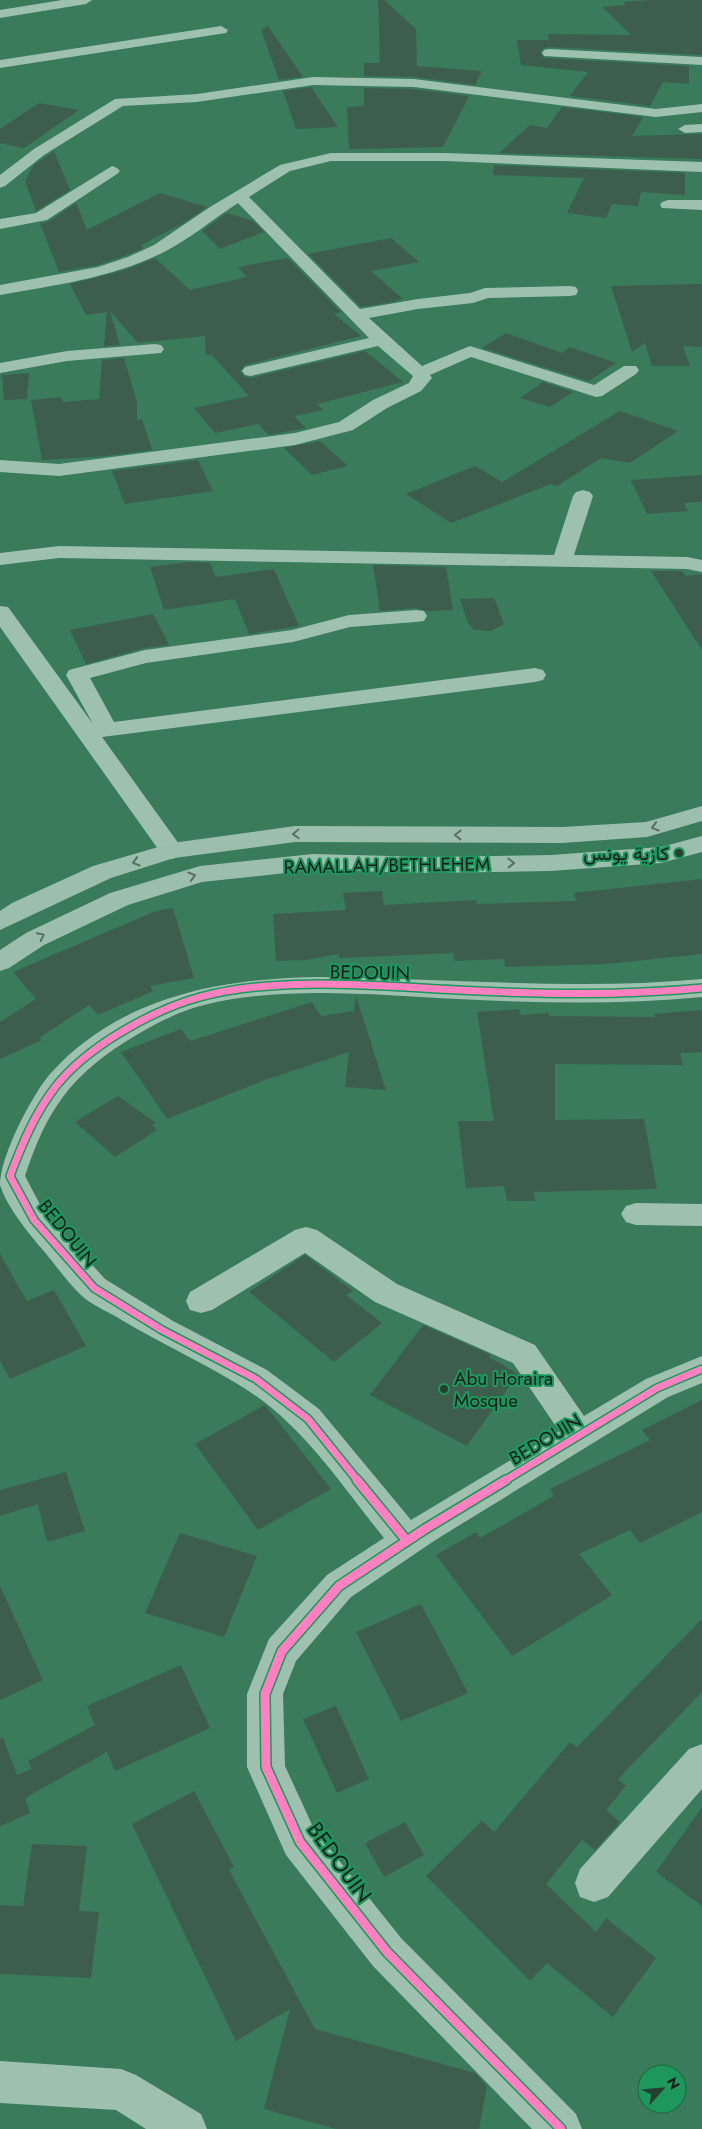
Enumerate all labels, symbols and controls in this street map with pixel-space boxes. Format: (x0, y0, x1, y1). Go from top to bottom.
one-way arrow (652, 821, 660, 831)
one-way arrow (292, 829, 300, 840)
one-way arrow (454, 830, 462, 840)
place label: كازية يونس (583, 840, 669, 867)
marker: كازية يونس (673, 847, 685, 859)
street label: RAMALLAH/BETHLEHEM (283, 850, 491, 881)
one-way arrow (133, 856, 141, 866)
one-way arrow (508, 858, 515, 868)
one-way arrow (187, 872, 196, 882)
one-way arrow (36, 933, 45, 943)
street label: BEDOUIN (330, 958, 410, 987)
street label: BEDOUIN (32, 1194, 103, 1273)
place label: Abu Horaira Mosque (454, 1365, 553, 1414)
marker: Abu Horaira Mosque (438, 1383, 450, 1395)
street label: BEDOUIN (504, 1407, 587, 1472)
street label: BEDOUIN (300, 1815, 380, 1909)
north arrow (637, 2064, 687, 2114)
text: N (662, 2074, 685, 2093)

